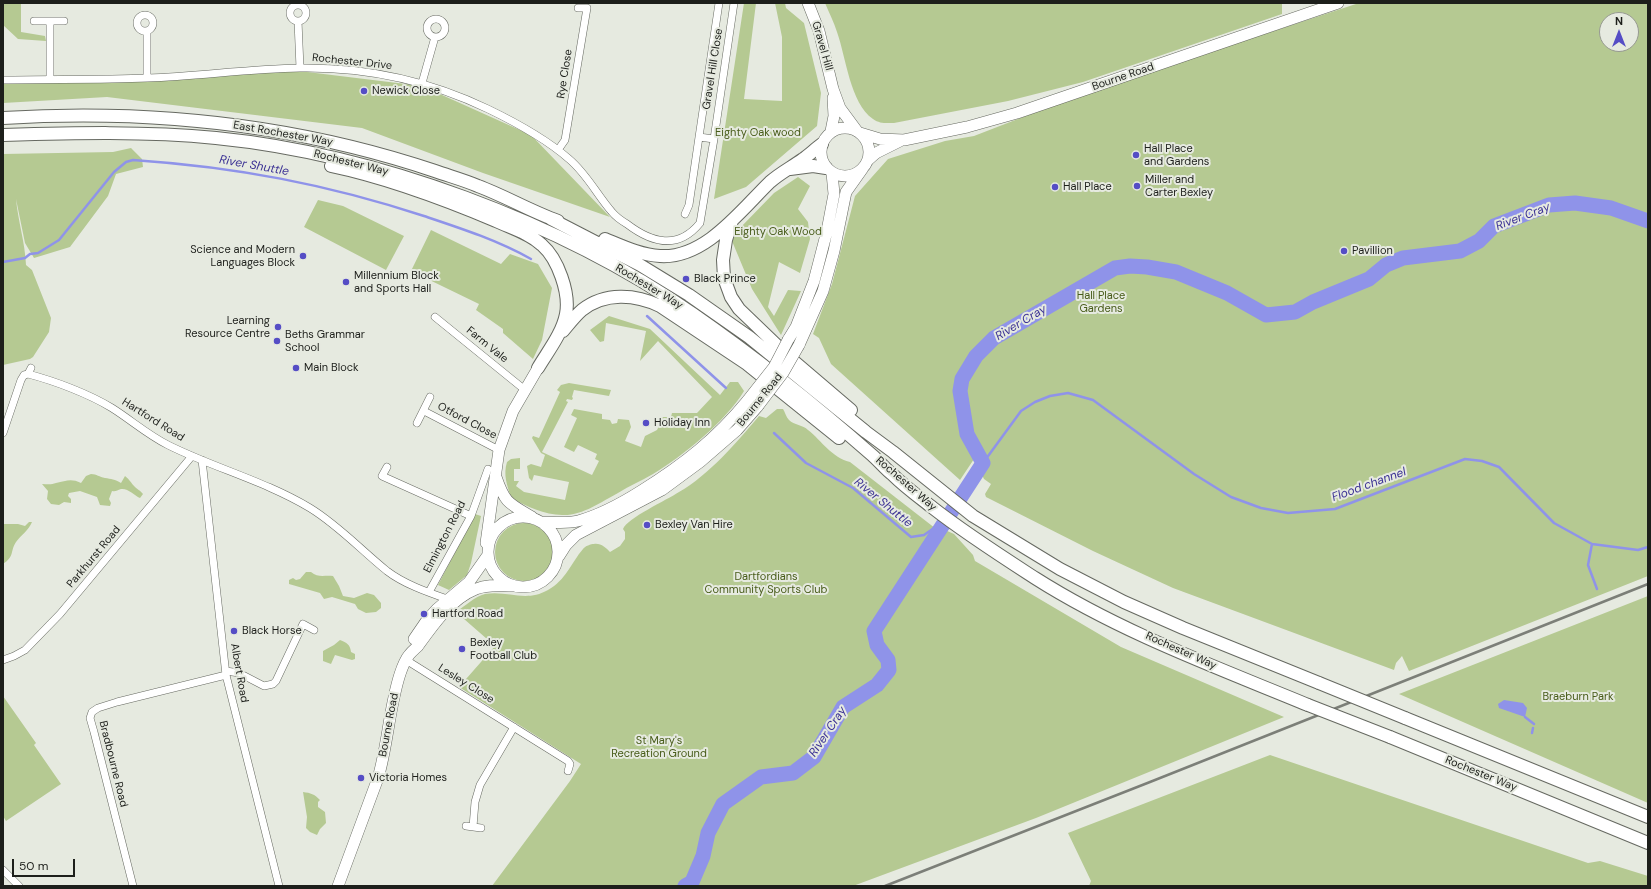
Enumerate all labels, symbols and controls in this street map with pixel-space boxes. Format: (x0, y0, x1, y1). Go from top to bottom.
north arrow (1599, 12, 1639, 52)
text: N (1615, 14, 1623, 28)
street label: Gravel Hill (809, 20, 835, 72)
street label: Gravel Hill Close (700, 28, 726, 110)
street label: Rye Close (555, 48, 575, 100)
street label: Rochester Drive (311, 51, 393, 73)
street label: Bourne Road (1090, 60, 1156, 94)
place label: Newick Close (372, 84, 440, 98)
marker: Newick Close (359, 86, 369, 96)
street label: East Rochester Way (232, 119, 334, 149)
park label: Eighty Oak wood (715, 126, 801, 140)
place label: Hall Place and Gardens (1144, 142, 1209, 168)
street label: Rochester Way (312, 147, 390, 179)
marker: Hall Place and Gardens (1131, 150, 1141, 160)
water label: River Shuttle (218, 153, 290, 179)
place label: Miller and Carter Bexley (1145, 173, 1213, 199)
place label: Hall Place (1063, 180, 1112, 194)
marker: Miller and Carter Bexley (1132, 181, 1142, 191)
marker: Hall Place (1050, 182, 1060, 192)
water label: River Cray (1494, 200, 1552, 234)
park label: Eighty Oak Wood (734, 225, 822, 239)
place label: Science and Modern Languages Block (190, 243, 295, 269)
place label: Pavillion (1352, 244, 1393, 258)
marker: Pavillion (1339, 246, 1349, 256)
marker: Science and Modern Languages Block (298, 251, 308, 261)
street label: Rochester Way (613, 262, 685, 312)
place label: Millennium Block and Sports Hall (354, 269, 439, 295)
place label: Black Prince (694, 272, 756, 286)
marker: Black Prince (681, 274, 691, 284)
marker: Millennium Block and Sports Hall (341, 277, 351, 287)
park label: Hall Place Gardens (1077, 289, 1125, 315)
water label: River Cray (993, 302, 1049, 344)
place label: Learning Resource Centre (185, 314, 270, 340)
marker: Learning Resource Centre (273, 322, 283, 332)
street label: Farm Vale (464, 324, 510, 366)
place label: Beths Grammar School (285, 328, 365, 354)
marker: Beths Grammar School (272, 336, 282, 346)
place label: Main Block (304, 361, 359, 375)
marker: Main Block (291, 363, 301, 373)
street label: Bourne Road (735, 371, 785, 429)
street label: Hartford Road (119, 396, 187, 444)
street label: Otford Close (435, 400, 499, 442)
place label: Holiday Inn (654, 416, 710, 430)
marker: Holiday Inn (641, 418, 651, 428)
street label: Rochester Way (873, 454, 939, 514)
water label: Flood channel (1330, 465, 1408, 505)
water label: River Shuttle (851, 475, 915, 531)
street label: Elmington Road (421, 499, 469, 575)
place label: Bexley Van Hire (655, 518, 733, 532)
marker: Bexley Van Hire (642, 520, 652, 530)
street label: Parkhurst Road (64, 523, 124, 591)
park label: Dartfordians Community Sports Club (705, 570, 827, 596)
place label: Hartford Road (432, 607, 503, 621)
marker: Hartford Road (419, 609, 429, 619)
place label: Black Horse (242, 624, 302, 638)
marker: Black Horse (229, 626, 239, 636)
street label: Rochester Way (1143, 629, 1219, 673)
place label: Bexley Football Club (470, 636, 537, 662)
street label: Albert Road (227, 642, 251, 704)
marker: Bexley Football Club (457, 644, 467, 654)
street label: Lesley Close (436, 662, 496, 706)
park label: Braeburn Park (1542, 690, 1614, 704)
street label: Bourne Road (376, 692, 402, 758)
water label: River Cray (806, 704, 850, 760)
street label: Bradbourne Road (96, 719, 130, 809)
park label: St Mary's Recreation Ground (611, 734, 707, 760)
street label: Rochester Way (1443, 754, 1519, 794)
place label: Victoria Homes (369, 771, 447, 785)
marker: Victoria Homes (356, 773, 366, 783)
scale bar (14, 851, 77, 877)
text: 50 m (19, 858, 48, 874)

